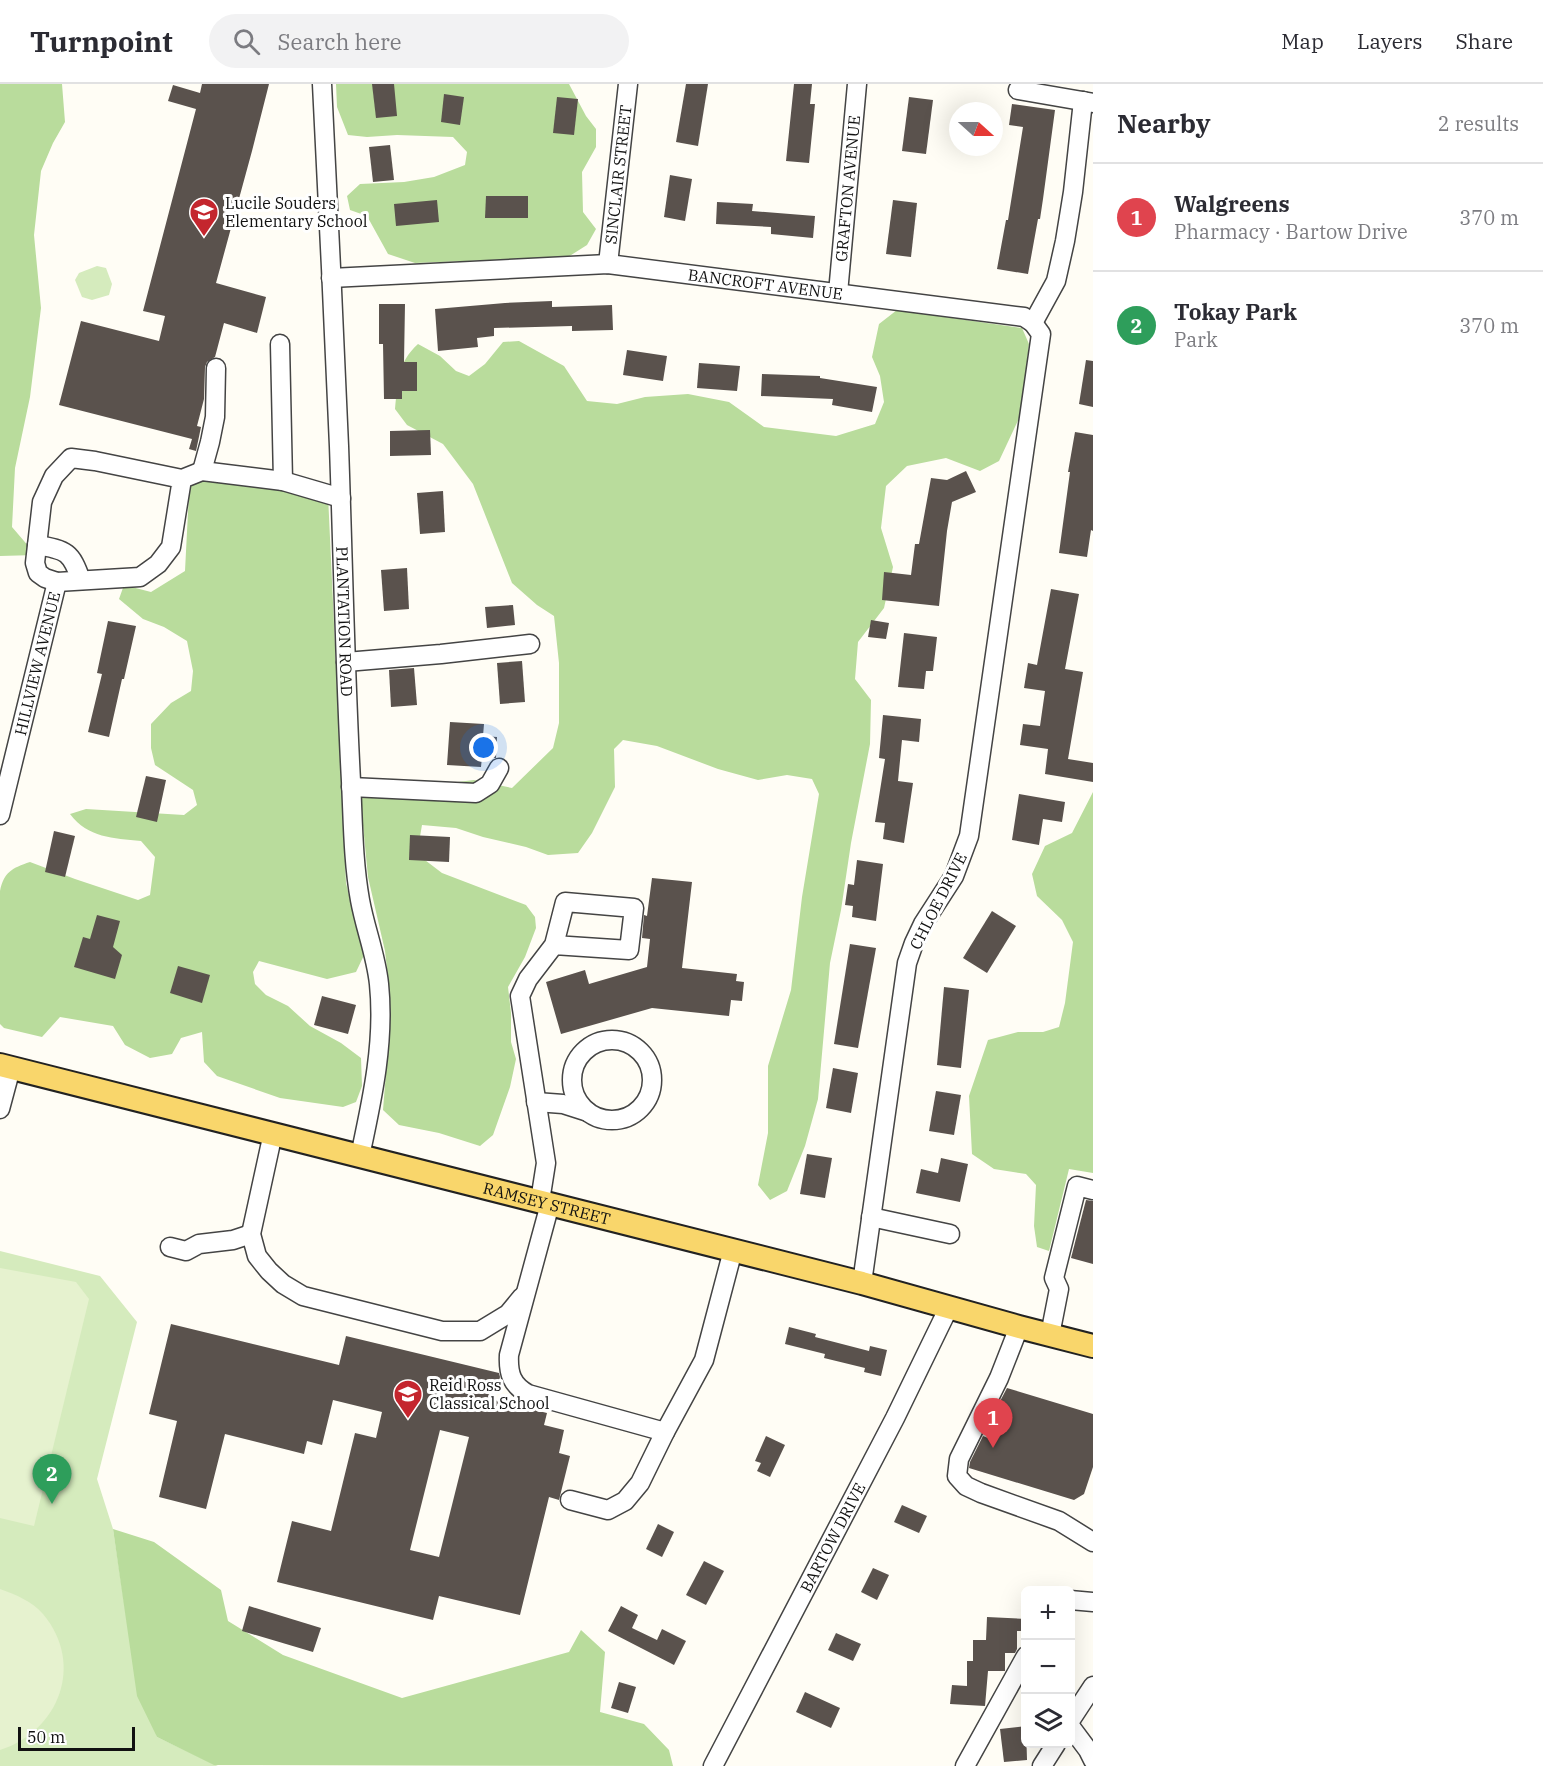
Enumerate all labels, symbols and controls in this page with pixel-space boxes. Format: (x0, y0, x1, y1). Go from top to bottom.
search box (209, 14, 629, 68)
text: Turnpoint (30, 23, 173, 60)
icon: search (230, 25, 263, 58)
text: Search here (278, 27, 402, 56)
text: Map (1281, 27, 1324, 55)
text: Layers (1357, 27, 1423, 55)
text: Share (1456, 27, 1513, 55)
north arrow (949, 102, 1003, 156)
street label: SINCLAIR STREET (600, 104, 636, 245)
text: Nearby (1117, 106, 1211, 140)
text: 2 results (1438, 110, 1519, 137)
street label: GRAFTON AVENUE (831, 114, 864, 263)
text: Walgreens (1174, 189, 1290, 218)
place label: Lucile Souders Elementary School (225, 193, 368, 231)
school or university icon: Lucile Souders Elementary School (188, 196, 220, 238)
text: 1 (1131, 204, 1143, 231)
text: 370 m (1459, 204, 1519, 231)
text: Pharmacy · Bartow Drive (1174, 218, 1408, 245)
street label: BANCROFT AVENUE (687, 264, 844, 304)
text: Tokay Park (1174, 297, 1297, 326)
text: 2 (1131, 312, 1143, 339)
text: 370 m (1459, 312, 1519, 339)
text: Park (1174, 326, 1218, 353)
street label: PLANTATION ROAD (332, 546, 357, 697)
street label: HILLVIEW AVENUE (10, 590, 64, 737)
your location (469, 733, 498, 762)
street label: CHLOE DRIVE (905, 849, 971, 953)
street label: RAMSEY STREET (481, 1178, 612, 1229)
place label: Reid Ross Classical School (429, 1375, 550, 1413)
school or university icon: Reid Ross Classical School (392, 1378, 424, 1420)
pin: 1 (974, 1398, 1012, 1448)
pin: 2 (32, 1454, 72, 1504)
street label: BARTOW DRIVE (796, 1479, 869, 1596)
map controls (1021, 1586, 1075, 1748)
button: + (1021, 1586, 1075, 1640)
button: − (1021, 1640, 1075, 1694)
button: layers (1021, 1694, 1075, 1748)
scale bar (18, 1724, 135, 1752)
text: 50 m (27, 1727, 65, 1747)

